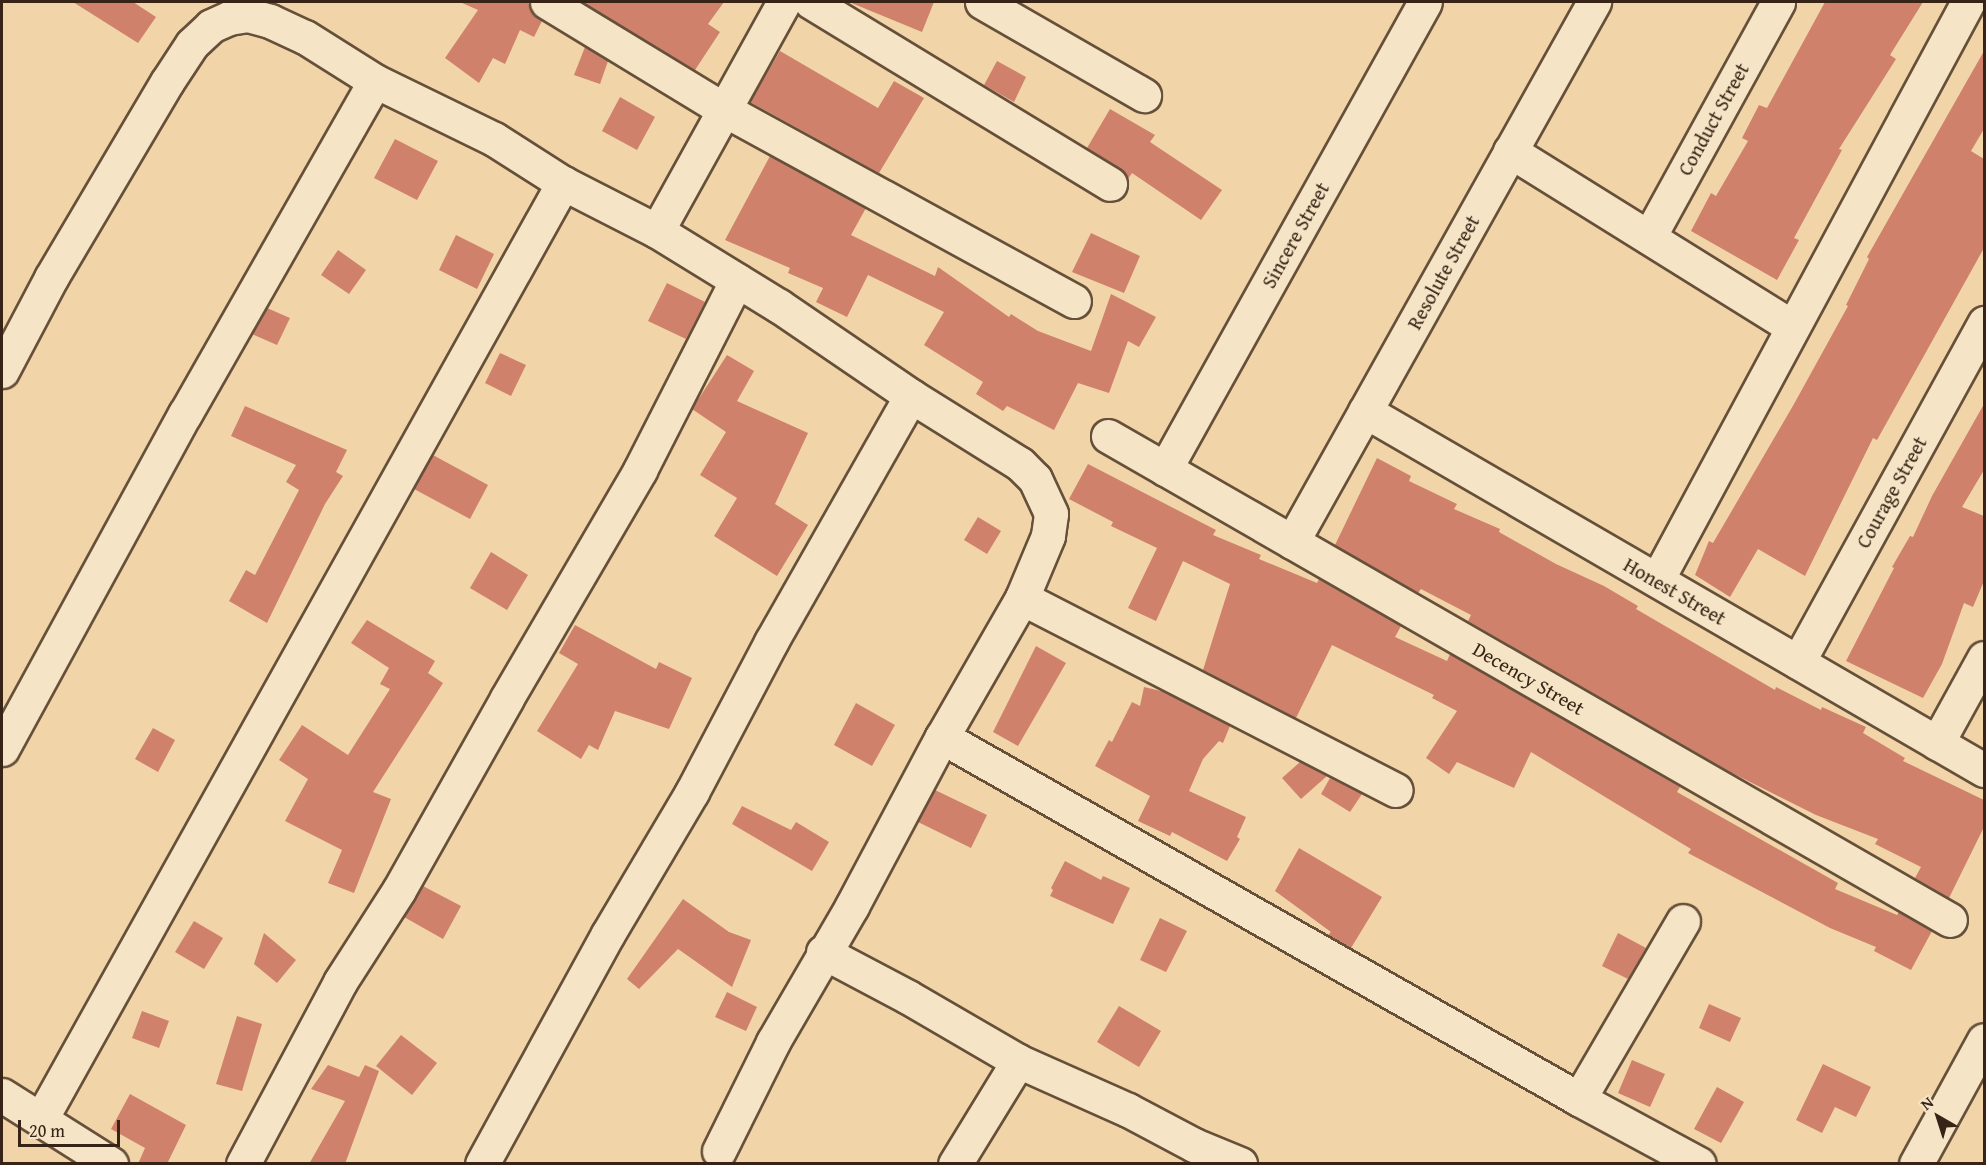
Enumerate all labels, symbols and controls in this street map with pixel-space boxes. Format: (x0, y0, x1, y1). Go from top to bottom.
street label: Conduct Street (1672, 59, 1754, 179)
street label: Sincere Street (1256, 178, 1334, 292)
street label: Resolute Street (1402, 211, 1484, 333)
street label: Courage Street (1851, 432, 1931, 552)
street label: Honest Street (1620, 552, 1730, 630)
street label: Decency Street (1469, 636, 1589, 720)
north arrow (1908, 1087, 1968, 1147)
text: N (1915, 1090, 1938, 1116)
scale bar (21, 1108, 123, 1146)
text: 20 m (29, 1117, 65, 1144)

